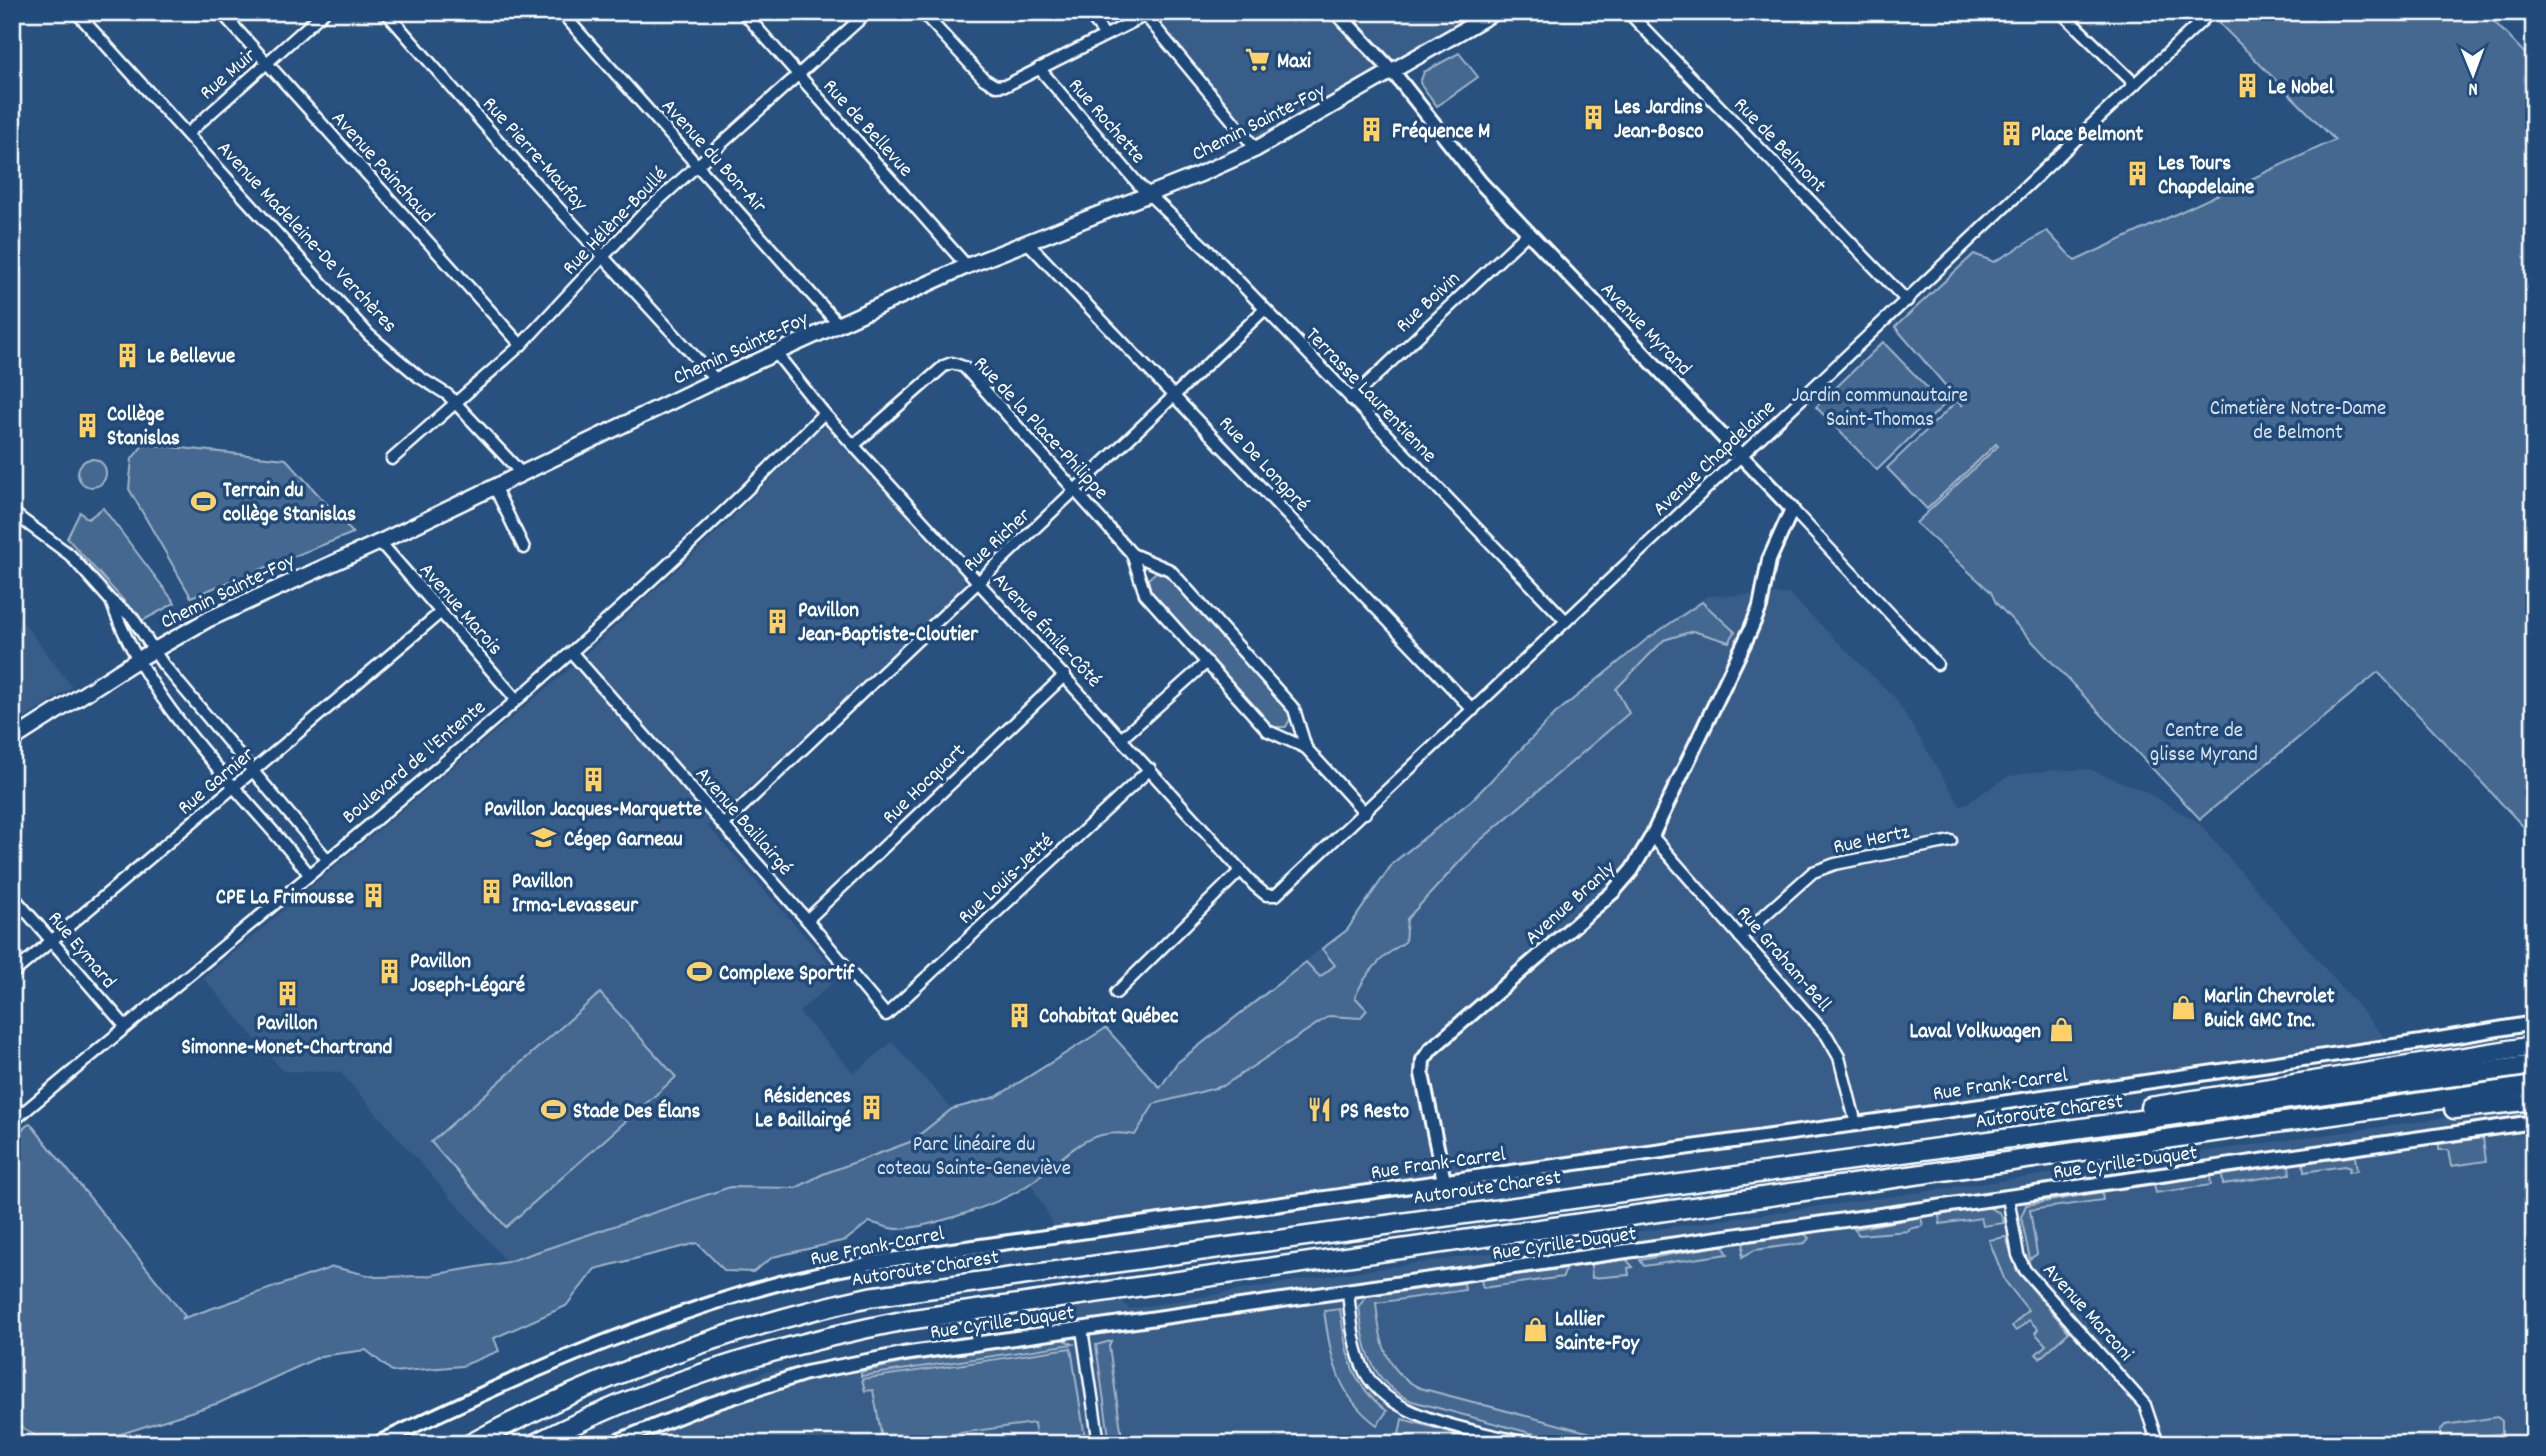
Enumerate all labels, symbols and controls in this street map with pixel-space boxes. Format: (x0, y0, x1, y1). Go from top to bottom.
north arrow (2438, 38, 2508, 108)
street label: Rue Muir (194, 42, 264, 108)
supermarket icon: Maxi (1243, 46, 1271, 74)
place label: Maxi (1277, 48, 1311, 78)
building icon: Le Nobel (2234, 72, 2262, 100)
street label: Rue de Bellevue (815, 73, 919, 185)
street label: Rue Rochette (1060, 73, 1151, 171)
place label: Le Nobel (2268, 74, 2335, 104)
text: N (2468, 74, 2478, 101)
street label: Chemin Sainte-Foy (1187, 77, 1332, 170)
street label: Rue Pierre-Maufay (474, 91, 594, 219)
street label: Rue de Belmont (1725, 92, 1832, 201)
street label: Avenue du Bon-Air (653, 93, 773, 221)
place label: Les Jardins Jean-Bosco (1614, 94, 1704, 148)
building icon: Les Jardins Jean-Bosco (1580, 104, 1608, 132)
street label: Avenue Painchaud (323, 105, 440, 231)
building icon: Fréquence M (1358, 116, 1386, 144)
place label: Fréquence M (1392, 118, 1490, 148)
building icon: Place Belmont (1997, 119, 2025, 147)
place label: Place Belmont (2031, 121, 2144, 151)
street label: Avenue Madeleine-De Verchères (209, 135, 403, 341)
place label: Les Tours Chapdelaine (2158, 150, 2254, 204)
building icon: Les Tours Chapdelaine (2124, 160, 2152, 188)
street label: Rue Hélène-Boullé (556, 161, 676, 283)
street label: Rue Boivin (1390, 265, 1468, 341)
street label: Avenue Myrand (1592, 276, 1697, 384)
street label: Chemin Sainte-Foy (669, 305, 814, 394)
street label: Terrasse Laurentienne (1297, 321, 1443, 471)
building icon: Le Bellevue (113, 341, 141, 369)
place label: Le Bellevue (147, 343, 235, 373)
street label: Rue de la Place-Philippe (965, 351, 1114, 508)
park label: Jardin communautaire Saint-Thomas (1792, 382, 1968, 436)
street label: Avenue Chapdelaine (1647, 394, 1783, 524)
park label: Cimetière Notre-Dame de Belmont (2210, 395, 2386, 449)
place label: Collège Stanislas (107, 401, 180, 455)
street label: Rue De Longpré (1210, 410, 1315, 520)
building icon: Collège Stanislas (73, 411, 101, 439)
place label: Terrain du collège Stanislas (223, 477, 356, 531)
sports icon: Terrain du collège Stanislas (189, 487, 217, 515)
street label: Rue Richer (958, 502, 1039, 580)
street label: Chemin Sainte-Foy (156, 547, 301, 638)
street label: Avenue Marois (411, 557, 509, 663)
street label: Avenue Émile-Côté (984, 567, 1107, 695)
place label: Pavillon Jean-Baptiste-Cloutier (798, 597, 979, 651)
building icon: Pavillon Jean-Baptiste-Cloutier (764, 607, 792, 635)
street label: Boulevard de l'Entente (336, 694, 493, 833)
park label: Centre de glisse Myrand (2150, 717, 2258, 771)
street label: Rue Hocquart (877, 738, 974, 833)
street label: Rue Garnier (172, 741, 262, 823)
street label: Avenue Baillairgé (687, 761, 799, 883)
building icon: Pavillon Jacques-Marquette (579, 765, 607, 793)
place label: Pavillon Jacques-Marquette (484, 796, 702, 826)
street label: Rue Hertz (1831, 818, 1912, 864)
school or university icon: Cégep Garneau (530, 824, 558, 852)
place label: Cégep Garneau (564, 826, 682, 856)
street label: Rue Louis-Jetté (952, 828, 1062, 933)
street label: Avenue Branly (1519, 855, 1623, 953)
place label: Pavillon Irma-Levasseur (512, 868, 639, 922)
building icon: Pavillon Irma-Levasseur (478, 878, 506, 906)
building icon: CPE La Frimousse (360, 882, 388, 910)
place label: CPE La Frimousse (216, 884, 354, 914)
street label: Rue Graham-Bell (1728, 900, 1837, 1020)
street label: Rue Eymard (39, 906, 122, 996)
place label: Pavillon Joseph-Légaré (410, 948, 525, 1002)
building icon: Pavillon Joseph-Légaré (376, 958, 404, 986)
sports icon: Complexe Sportif (685, 958, 713, 986)
place label: Complexe Sportif (719, 960, 856, 990)
building icon: Pavillon Simonne-Monet-Chartrand (273, 979, 301, 1007)
place label: Marlin Chevrolet Buick GMC Inc. (2204, 983, 2335, 1037)
shop icon: Marlin Chevrolet Buick GMC Inc. (2170, 993, 2198, 1021)
building icon: Cohabitat Québec (1005, 1001, 1033, 1029)
place label: Cohabitat Québec (1039, 1003, 1179, 1033)
place label: Pavillon Simonne-Monet-Chartrand (182, 1010, 393, 1064)
shop icon: Laval Volkwagen (2047, 1016, 2075, 1044)
place label: Laval Volkwagen (1910, 1018, 2041, 1048)
street label: Rue Frank-Carrel (1931, 1062, 2070, 1110)
place label: Résidences Le Baillairgé (755, 1083, 851, 1137)
street label: Autoroute Charest (1974, 1088, 2126, 1138)
building icon: Résidences Le Baillairgé (857, 1093, 885, 1121)
sports icon: Stade Des Élans (539, 1096, 567, 1124)
restaurant icon: PS Resto (1306, 1096, 1334, 1124)
place label: Stade Des Élans (573, 1098, 701, 1128)
place label: PS Resto (1340, 1098, 1409, 1128)
park label: Parc linéaire du coteau Sainte-Geneviève (877, 1131, 1071, 1185)
street label: Rue Cyrille-Duquet (2051, 1139, 2200, 1189)
street label: Rue Frank-Carrel (1369, 1141, 1508, 1189)
street label: Autoroute Charest (1412, 1164, 1564, 1214)
street label: Rue Frank-Carrel (808, 1220, 947, 1276)
street label: Rue Cyrille-Duquet (1490, 1220, 1639, 1270)
street label: Autoroute Charest (850, 1243, 1002, 1296)
street label: Avenue Marconi (2034, 1257, 2139, 1369)
street label: Rue Cyrille-Duquet (928, 1299, 1077, 1349)
place label: Lallier Sainte-Foy (1555, 1306, 1641, 1360)
shop icon: Lallier Sainte-Foy (1521, 1316, 1549, 1344)

